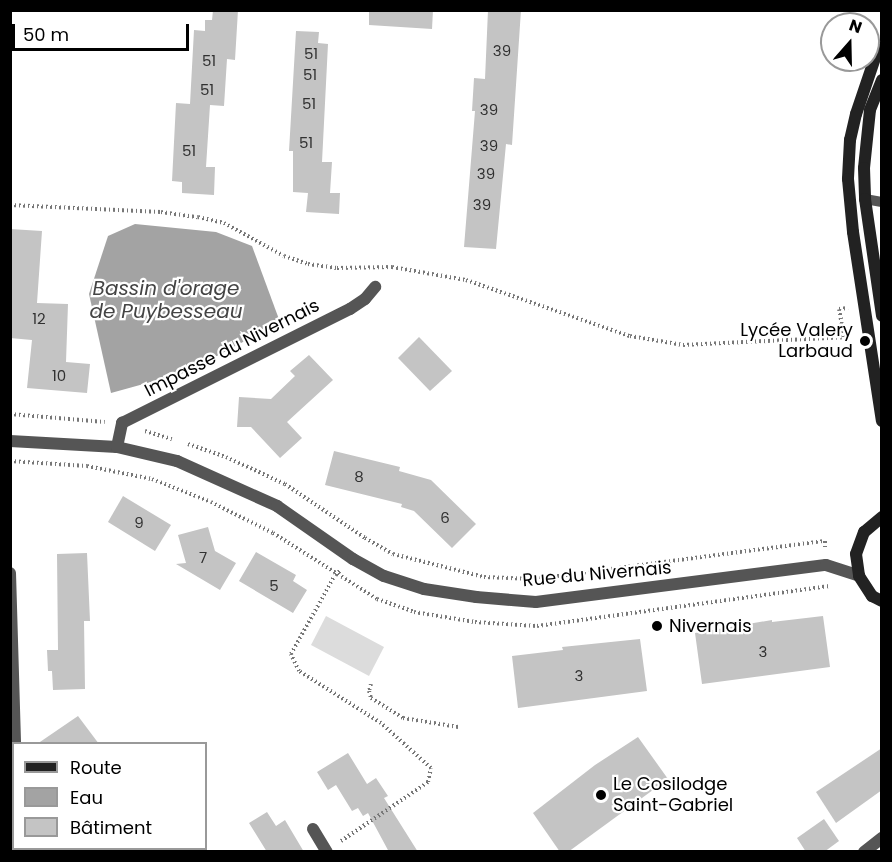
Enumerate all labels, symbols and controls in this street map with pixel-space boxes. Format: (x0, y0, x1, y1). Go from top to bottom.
scale bar (15, 12, 192, 50)
north arrow (820, 12, 880, 72)
text: N (846, 14, 865, 39)
text: 50 m (23, 22, 69, 47)
house number: 39 (493, 42, 511, 60)
house number: 51 (304, 45, 318, 63)
house number: 51 (202, 52, 216, 70)
house number: 51 (303, 66, 317, 84)
house number: 51 (200, 81, 214, 99)
house number: 51 (302, 95, 316, 113)
house number: 39 (480, 101, 498, 119)
house number: 51 (299, 134, 313, 152)
house number: 39 (480, 137, 498, 155)
house number: 51 (182, 142, 196, 160)
house number: 39 (477, 165, 495, 183)
house number: 39 (473, 196, 491, 214)
water label: Bassin d'orage de Puybesseau (89, 277, 243, 324)
street label: Impasse du Nivernais (141, 295, 323, 401)
house number: 12 (32, 310, 46, 328)
place label: Lycée Valery Larbaud (740, 320, 853, 362)
marker: Lycée Valery Larbaud (858, 334, 872, 348)
house number: 10 (52, 367, 66, 385)
house number: 8 (354, 468, 364, 486)
house number: 6 (440, 509, 450, 527)
house number: 9 (134, 514, 144, 532)
house number: 7 (199, 549, 207, 567)
street label: Rue du Nivernais (522, 557, 672, 591)
house number: 5 (269, 577, 279, 595)
place label: Nivernais (669, 615, 752, 637)
marker: Nivernais (650, 619, 664, 633)
house number: 3 (759, 643, 767, 661)
house number: 3 (575, 667, 583, 685)
legend (12, 742, 207, 850)
text: Route (70, 755, 122, 780)
place label: Le Cosilodge Saint-Gabriel (613, 774, 733, 816)
text: Eau (70, 785, 103, 810)
marker: Le Cosilodge Saint-Gabriel (594, 788, 608, 802)
text: Bâtiment (70, 815, 152, 840)

